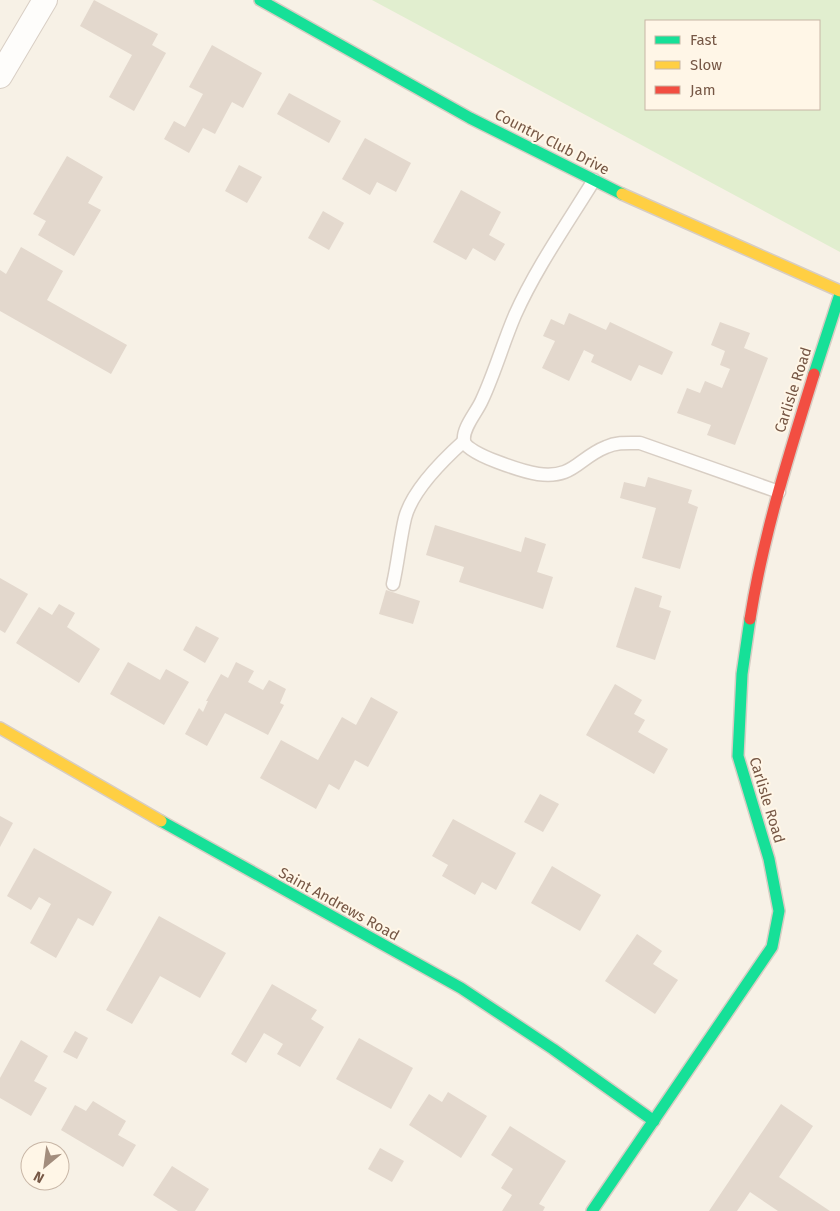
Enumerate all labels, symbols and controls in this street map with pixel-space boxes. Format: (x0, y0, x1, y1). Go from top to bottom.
legend (645, 20, 820, 110)
text: Fast (690, 31, 717, 49)
text: Slow (690, 56, 722, 74)
text: Jam (690, 81, 716, 99)
street label: Country Club Drive (492, 105, 612, 179)
street label: Carlisle Road (771, 345, 815, 435)
street label: Carlisle Road (745, 755, 789, 845)
street label: Saint Andrews Road (276, 863, 402, 945)
north arrow (20, 1141, 70, 1191)
text: N (31, 1167, 47, 1187)

